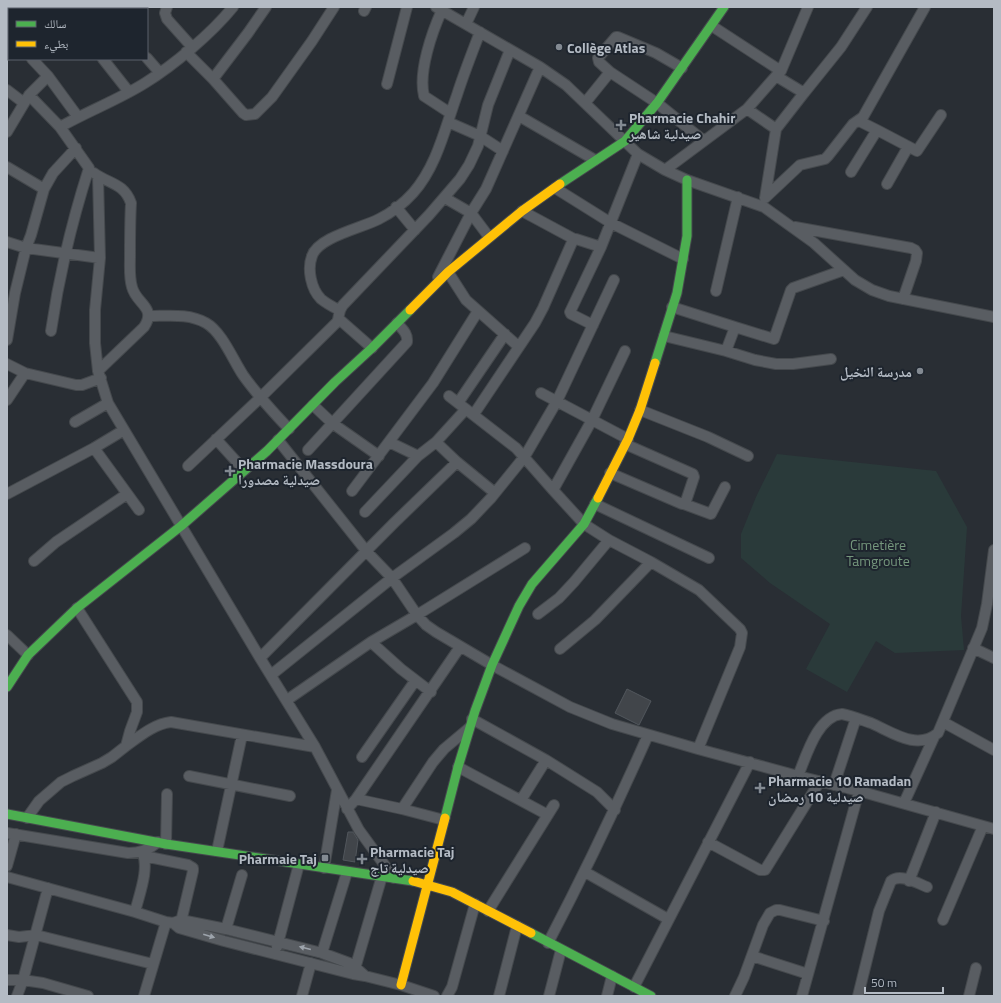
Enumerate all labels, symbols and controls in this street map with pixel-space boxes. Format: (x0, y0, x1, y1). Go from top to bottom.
legend (8, 8, 148, 60)
text: سالك (44, 14, 66, 33)
text: بطيء (44, 34, 68, 54)
place label: Collège Atlas (567, 37, 646, 58)
marker: Collège Atlas (554, 42, 564, 52)
place label: Pharmacie Chahir صيدلية شاهير (628, 107, 735, 144)
marker: Pharmacie Chahir صيدلية شاهير (616, 120, 626, 130)
place label: مدرسة النخيل (840, 361, 912, 382)
marker: مدرسة النخيل (915, 366, 925, 376)
place label: Pharmacie Massdoura صيدلية مصدورا (238, 453, 373, 490)
marker: Pharmacie Massdoura صيدلية مصدورا (225, 466, 235, 476)
park label: Cimetière Tamgroute (846, 534, 910, 571)
place label: Pharmacie 10 Ramadan صيدلية 10 رمضان (768, 770, 911, 807)
marker: Pharmacie 10 Ramadan صيدلية 10 رمضان (755, 783, 765, 793)
place label: Pharmacie Taj صيدلية تاج (370, 841, 454, 878)
place label: Pharmaie Taj (239, 848, 317, 869)
marker: Pharmaie Taj (320, 853, 330, 863)
marker: Pharmacie Taj صيدلية تاج (357, 854, 367, 864)
one-way arrow (203, 934, 215, 940)
one-way arrow (299, 945, 312, 951)
scale bar (865, 969, 943, 995)
text: 50 m (871, 973, 897, 992)

